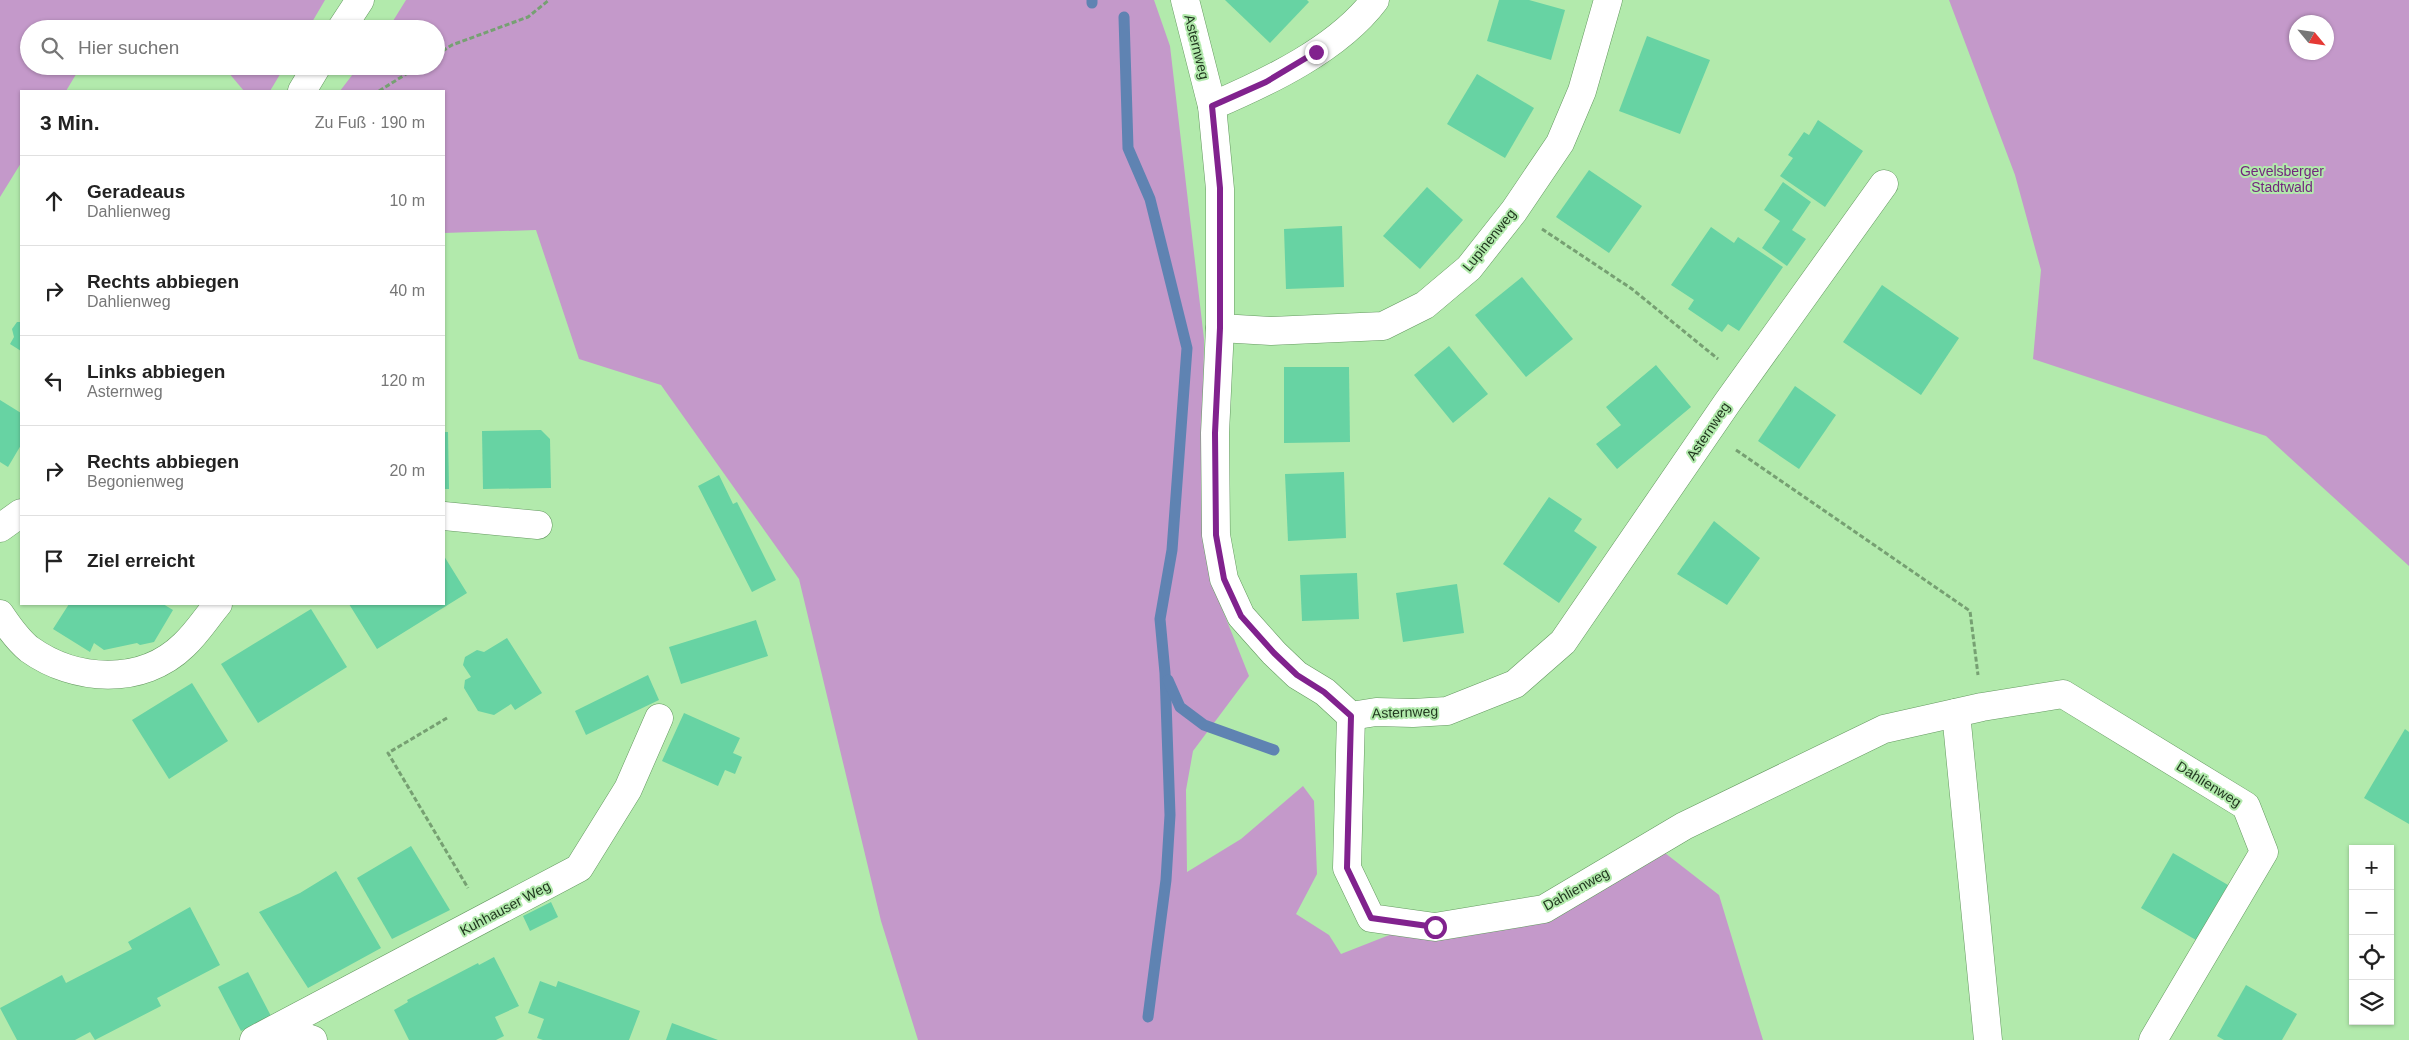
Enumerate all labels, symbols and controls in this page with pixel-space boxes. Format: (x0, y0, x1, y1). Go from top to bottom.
street label: Asternweg (1181, 13, 1213, 81)
north arrow (2289, 15, 2334, 60)
search box (20, 20, 445, 75)
icon: search (38, 34, 66, 62)
text: Hier suchen (78, 37, 179, 58)
route end (1305, 41, 1328, 64)
text: 3 Min. (40, 111, 100, 134)
text: Zu Fuß · 190 m (315, 114, 425, 131)
park label: Gevelsberger Stadtwald (2240, 163, 2324, 195)
text: Geradeaus (87, 181, 185, 202)
icon: ahead (40, 187, 68, 215)
text: 10 m (389, 192, 425, 209)
text: Dahlienweg (87, 203, 171, 220)
street label: Lupinenweg (1459, 206, 1519, 274)
text: Rechts abbiegen (87, 271, 239, 292)
icon: right (40, 277, 68, 305)
text: 40 m (389, 282, 425, 299)
text: Dahlienweg (87, 293, 171, 310)
text: Links abbiegen (87, 361, 225, 382)
icon: left (40, 367, 68, 395)
text: 120 m (381, 372, 425, 389)
text: Asternweg (87, 383, 163, 400)
street label: Asternweg (1683, 399, 1733, 463)
text: Rechts abbiegen (87, 451, 239, 472)
icon: right (40, 457, 68, 485)
text: 20 m (389, 462, 425, 479)
text: Begonienweg (87, 473, 184, 490)
icon: arrive (40, 547, 68, 575)
text: Ziel erreicht (87, 550, 195, 571)
street label: Asternweg (1372, 703, 1438, 721)
street label: Dahlienweg (2174, 758, 2244, 810)
map controls (2349, 845, 2394, 1025)
button: + (2349, 845, 2394, 890)
street label: Dahlienweg (1540, 864, 1612, 914)
street label: Kuhhauser Weg (457, 877, 553, 939)
button: − (2349, 890, 2394, 935)
route start (1424, 916, 1447, 939)
button: locate (2349, 935, 2394, 980)
button: layers (2349, 980, 2394, 1025)

